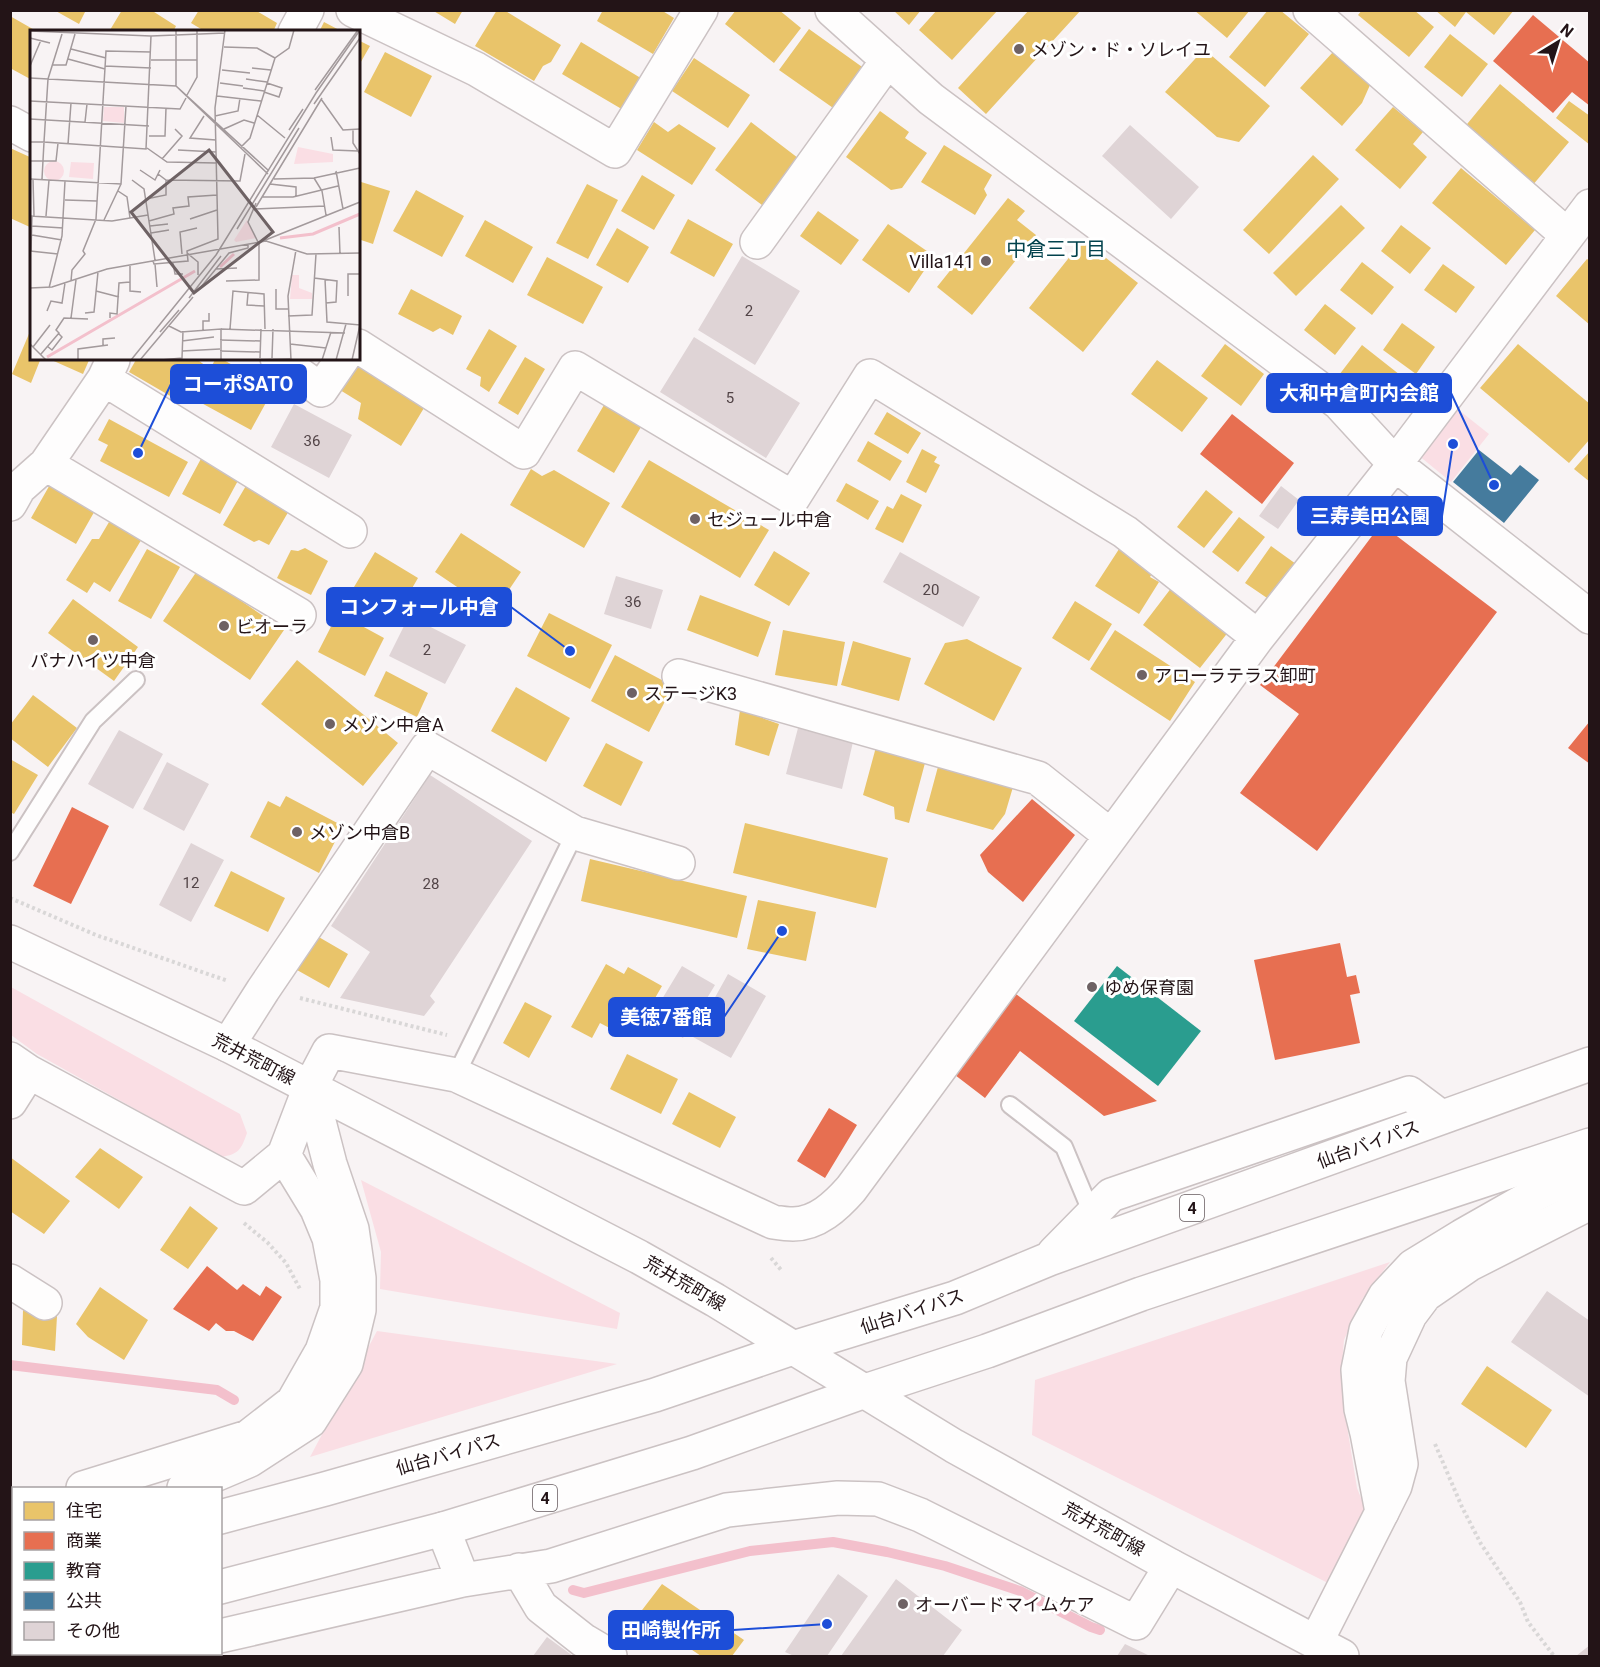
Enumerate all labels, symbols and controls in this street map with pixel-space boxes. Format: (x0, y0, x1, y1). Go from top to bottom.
north arrow (1528, 12, 1588, 72)
text: N (1557, 20, 1577, 42)
inset map (30, 30, 360, 360)
place label: メゾン・ド・ソレイユ (1031, 39, 1211, 60)
marker: メゾン・ド・ソレイユ (1012, 42, 1026, 56)
district label: 中倉三丁目 (1006, 237, 1106, 261)
place label: Villa141 (909, 251, 974, 272)
marker: Villa141 (979, 254, 993, 268)
house number: 2 (745, 302, 753, 320)
callout: コーポSATO (171, 365, 306, 403)
text: コーポSATO (183, 372, 293, 396)
callout: 大和中倉町内会館 (1267, 374, 1451, 412)
text: 大和中倉町内会館 (1279, 381, 1439, 405)
house number: 5 (726, 389, 734, 407)
house number: 36 (304, 432, 320, 450)
callout: 三寿美田公園 (1298, 497, 1442, 535)
text: 三寿美田公園 (1310, 504, 1430, 528)
place label: セジュール中倉 (707, 509, 832, 530)
marker: セジュール中倉 (688, 512, 702, 526)
house number: 20 (923, 581, 939, 599)
callout: コンフォール中倉 (327, 588, 511, 626)
house number: 36 (625, 593, 641, 611)
text: コンフォール中倉 (339, 595, 499, 619)
place label: ビオーラ (236, 616, 308, 637)
marker: ビオーラ (217, 619, 231, 633)
marker: パナハイツ中倉 (86, 633, 100, 647)
house number: 2 (423, 641, 431, 659)
place label: パナハイツ中倉 (30, 650, 156, 671)
place label: アローラテラス卸町 (1154, 665, 1316, 686)
marker: アローラテラス卸町 (1135, 668, 1149, 682)
place label: ステージK3 (644, 683, 737, 704)
marker: ステージK3 (625, 686, 639, 700)
place label: メゾン中倉A (342, 714, 444, 735)
marker: メゾン中倉A (323, 717, 337, 731)
place label: メゾン中倉B (309, 822, 410, 843)
marker: メゾン中倉B (290, 825, 304, 839)
house number: 12 (183, 874, 199, 892)
house number: 28 (423, 875, 439, 893)
place label: ゆめ保育園 (1104, 977, 1194, 998)
marker: ゆめ保育園 (1085, 980, 1099, 994)
callout: 美徳7番館 (609, 998, 724, 1036)
text: 美徳7番館 (620, 1005, 712, 1029)
street label: 荒井荒町線 (209, 1029, 299, 1089)
street label: 仙台バイパス (1314, 1116, 1422, 1172)
road number: 4 (1180, 1195, 1204, 1221)
street label: 荒井荒町線 (641, 1251, 729, 1315)
street label: 仙台バイパス (858, 1284, 966, 1338)
street label: 仙台バイパス (393, 1429, 503, 1479)
road number: 4 (533, 1485, 557, 1511)
legend (12, 1487, 222, 1655)
street label: 荒井荒町線 (1060, 1498, 1148, 1560)
text: 住宅 (66, 1500, 102, 1521)
text: 商業 (66, 1530, 102, 1551)
text: 教育 (66, 1560, 102, 1581)
text: 公共 (66, 1590, 102, 1611)
place label: オーバードマイムケア (915, 1594, 1094, 1615)
marker: オーバードマイムケア (896, 1597, 910, 1611)
callout: 田崎製作所 (609, 1611, 733, 1649)
text: 田崎製作所 (621, 1618, 721, 1642)
text: その他 (66, 1620, 120, 1641)

